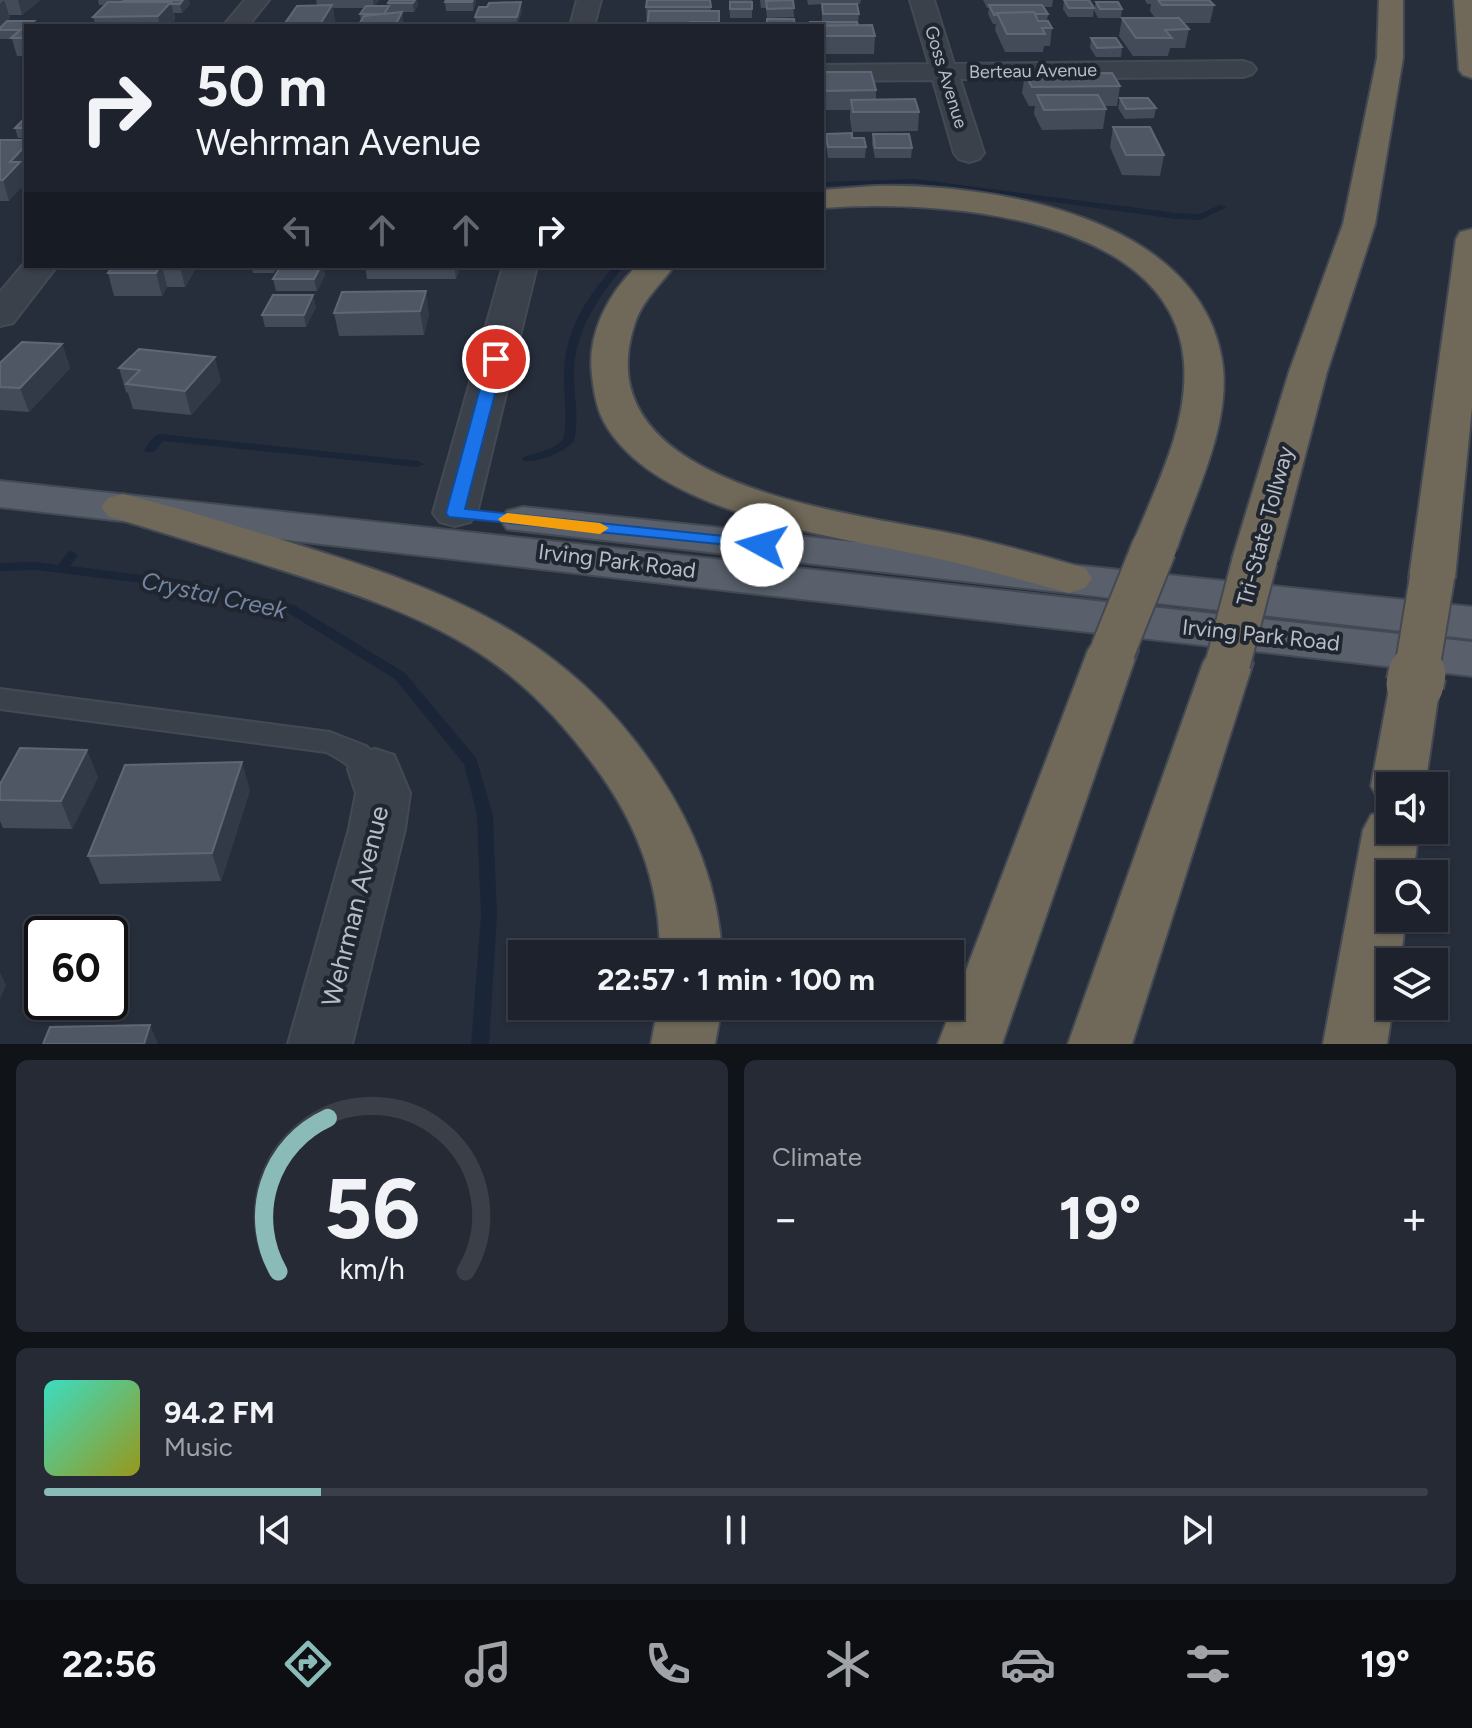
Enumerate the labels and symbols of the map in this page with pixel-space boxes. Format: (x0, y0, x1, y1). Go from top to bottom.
street label: Goss Avenue (920, 23, 972, 131)
street label: Berteau Avenue (969, 59, 1097, 83)
pin (462, 325, 530, 393)
street label: Tri-State Tollway (1231, 443, 1299, 609)
position arrow (720, 503, 804, 587)
street label: Irving Park Road (537, 538, 697, 584)
water label: Crystal Creek (139, 566, 290, 625)
street label: Irving Park Road (1181, 613, 1341, 657)
street label: Wehrman Avenue (315, 802, 395, 1010)
speed limit sign: 60 (24, 916, 128, 1020)

